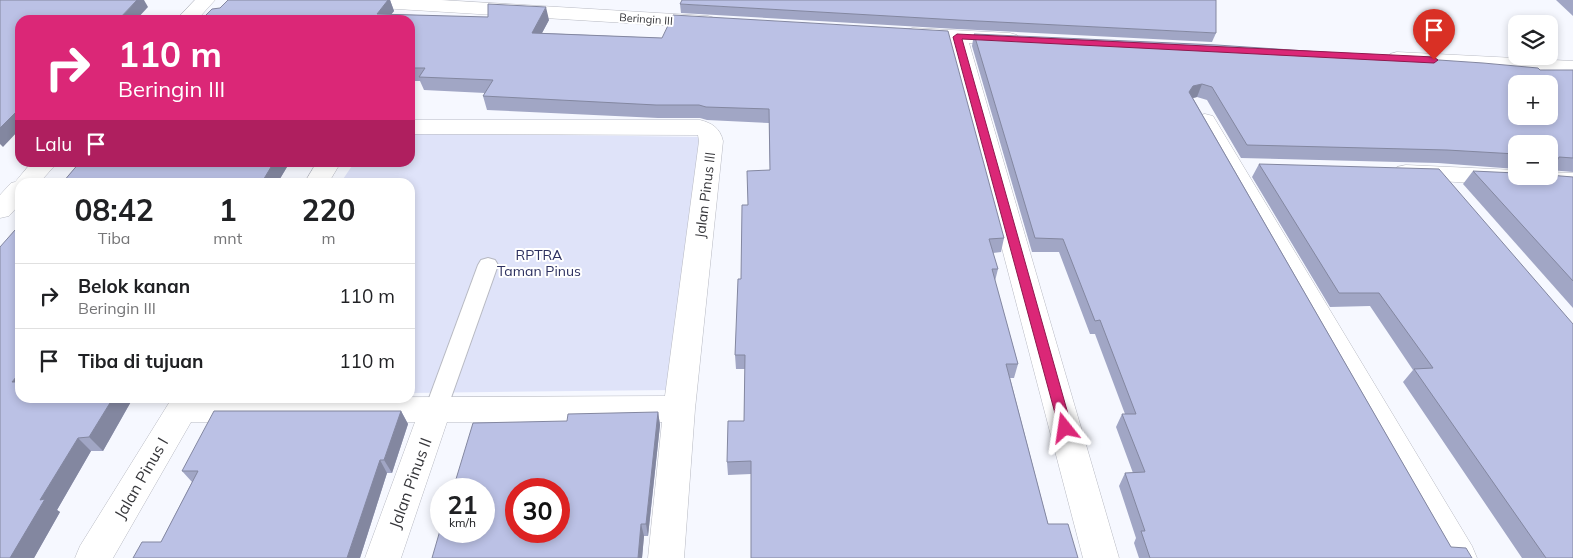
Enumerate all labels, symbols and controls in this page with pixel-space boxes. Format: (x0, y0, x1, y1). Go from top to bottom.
pin (1413, 9, 1455, 60)
street label: Beringin III (619, 10, 673, 28)
map controls (1508, 15, 1558, 185)
button: layers (1508, 15, 1558, 65)
icon: arrive (1420, 16, 1448, 44)
text: 110 m (118, 32, 222, 76)
icon: right (35, 35, 100, 100)
text: Beringin III (118, 75, 225, 103)
button: + (1508, 75, 1558, 125)
icon: arrive (82, 130, 110, 158)
text: Lalu (35, 132, 72, 156)
button: − (1508, 135, 1558, 185)
street label: Jalan Pinus III (691, 151, 719, 239)
text: 08:42 (74, 191, 154, 229)
text: 1 (219, 191, 237, 229)
text: 220 (302, 191, 356, 229)
text: Tiba (98, 228, 130, 248)
text: mnt (213, 228, 242, 248)
text: m (322, 228, 336, 248)
park label: RPTRA Taman Pinus (497, 246, 581, 280)
text: Belok kanan (78, 274, 190, 298)
icon: right (35, 282, 63, 310)
text: 110 m (339, 284, 395, 308)
text: Beringin III (78, 298, 156, 318)
icon: arrive (35, 347, 63, 375)
text: Tiba di tujuan (78, 349, 203, 373)
text: 110 m (339, 349, 395, 373)
position arrow (1038, 401, 1090, 453)
street label: Jalan Pinus I (110, 434, 172, 522)
street label: Jalan Pinus II (384, 435, 436, 531)
speed limit sign: 30 (505, 478, 570, 543)
text: 21 (447, 489, 478, 520)
text: km/h (449, 515, 476, 530)

